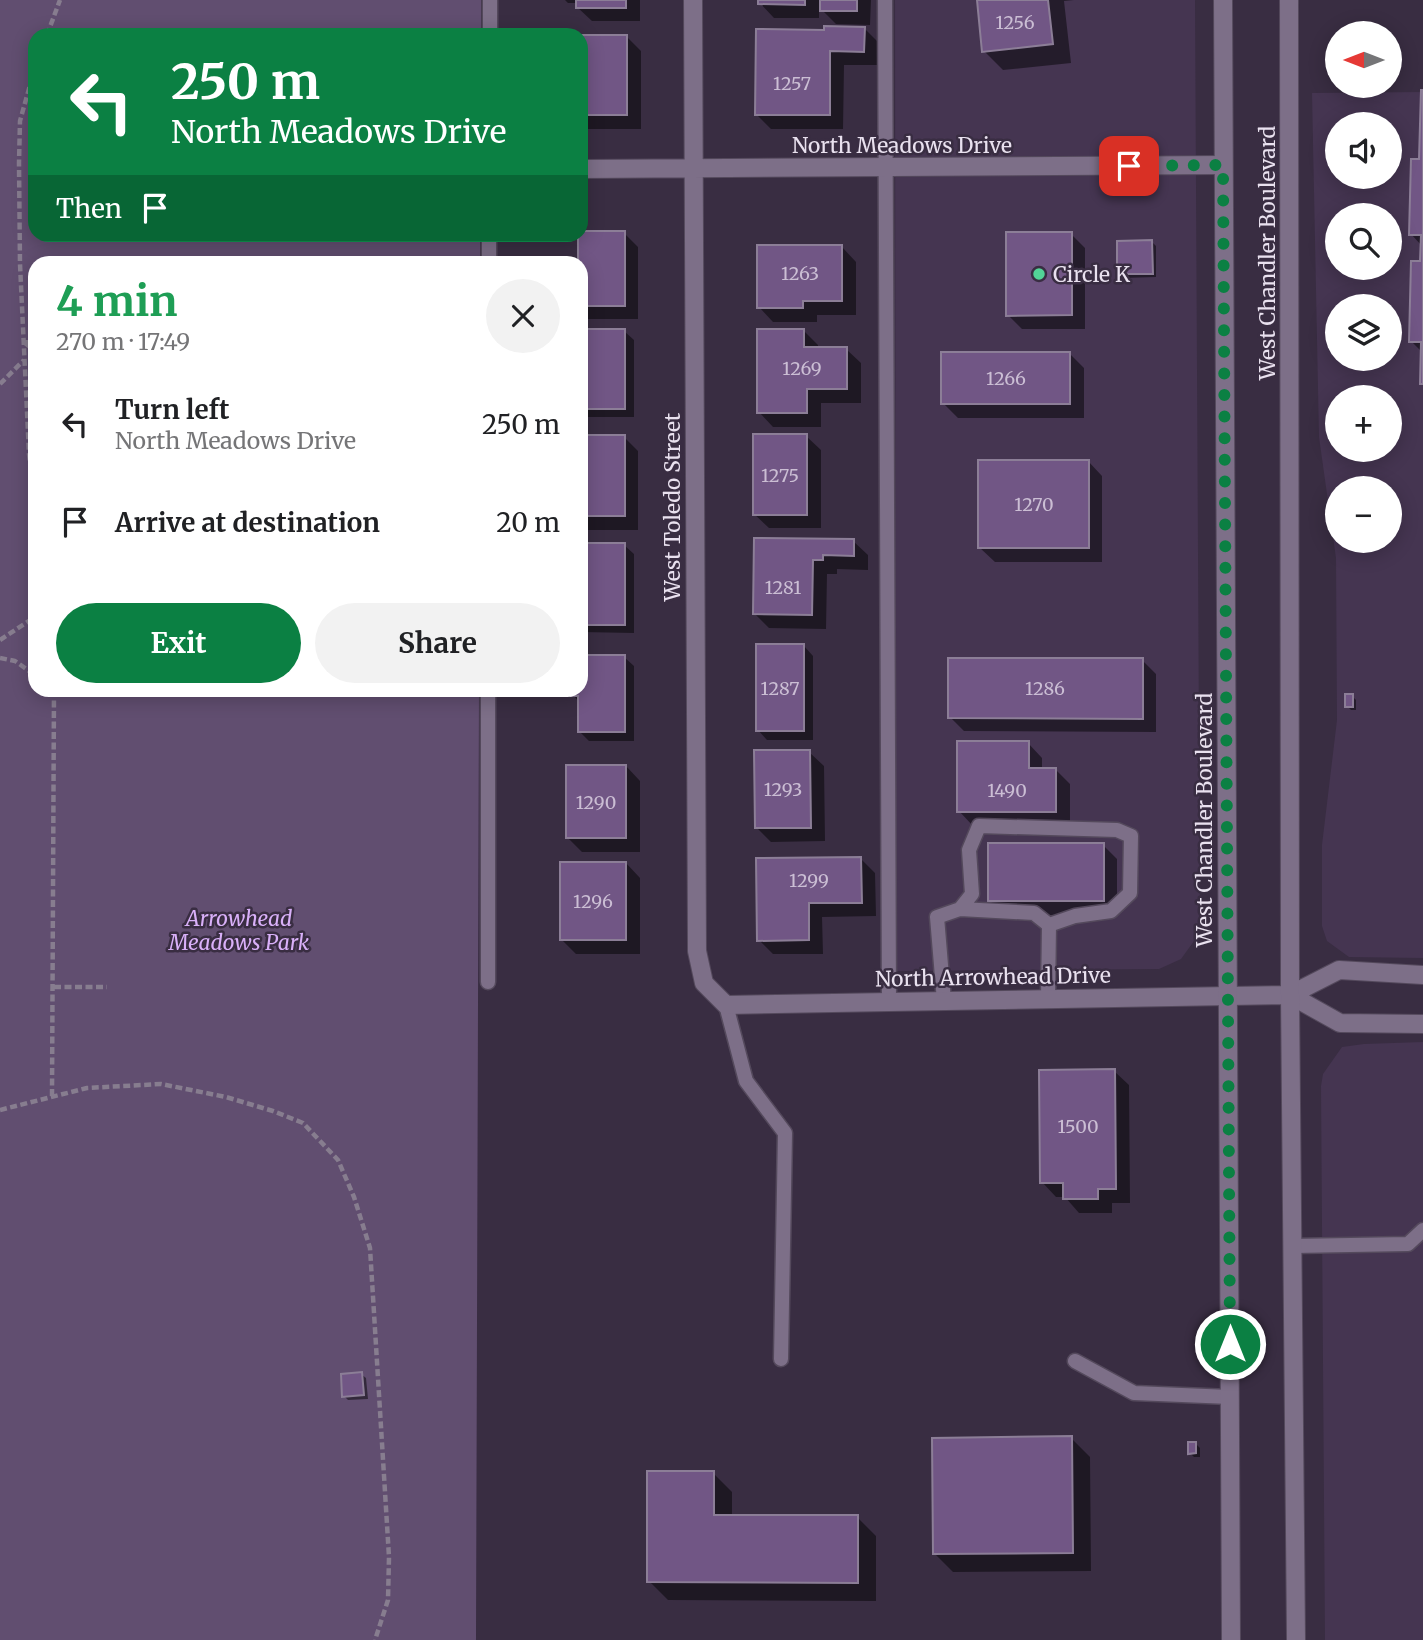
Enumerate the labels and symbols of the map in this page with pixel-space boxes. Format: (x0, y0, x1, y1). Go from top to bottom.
house number: 1256 (995, 11, 1035, 34)
north arrow (1325, 21, 1402, 98)
house number: 1257 (773, 72, 811, 95)
street label: West Chandler Boulevard (1254, 126, 1281, 381)
street label: North Meadows Drive (792, 132, 1012, 159)
pin (1099, 136, 1159, 196)
place label: Circle K (1053, 261, 1131, 288)
house number: 1263 (781, 262, 819, 285)
marker: Circle K (1031, 266, 1047, 282)
house number: 1269 (782, 357, 822, 380)
house number: 1266 (986, 367, 1026, 390)
street label: West Toledo Street (659, 413, 686, 602)
house number: 1275 (761, 464, 799, 487)
house number: 1270 (1014, 493, 1054, 516)
house number: 1281 (765, 576, 801, 599)
house number: 1287 (761, 677, 799, 700)
house number: 1286 (1025, 677, 1065, 700)
street label: West Chandler Boulevard (1191, 693, 1218, 948)
house number: 1293 (764, 778, 802, 801)
house number: 1490 (987, 779, 1027, 802)
house number: 1290 (576, 791, 616, 814)
house number: 1299 (789, 869, 829, 892)
house number: 1296 (573, 890, 613, 913)
park label: Arrowhead Meadows Park (168, 905, 310, 956)
street label: North Arrowhead Drive (875, 961, 1111, 993)
house number: 1500 (1057, 1115, 1099, 1138)
position arrow (1193, 1307, 1267, 1381)

